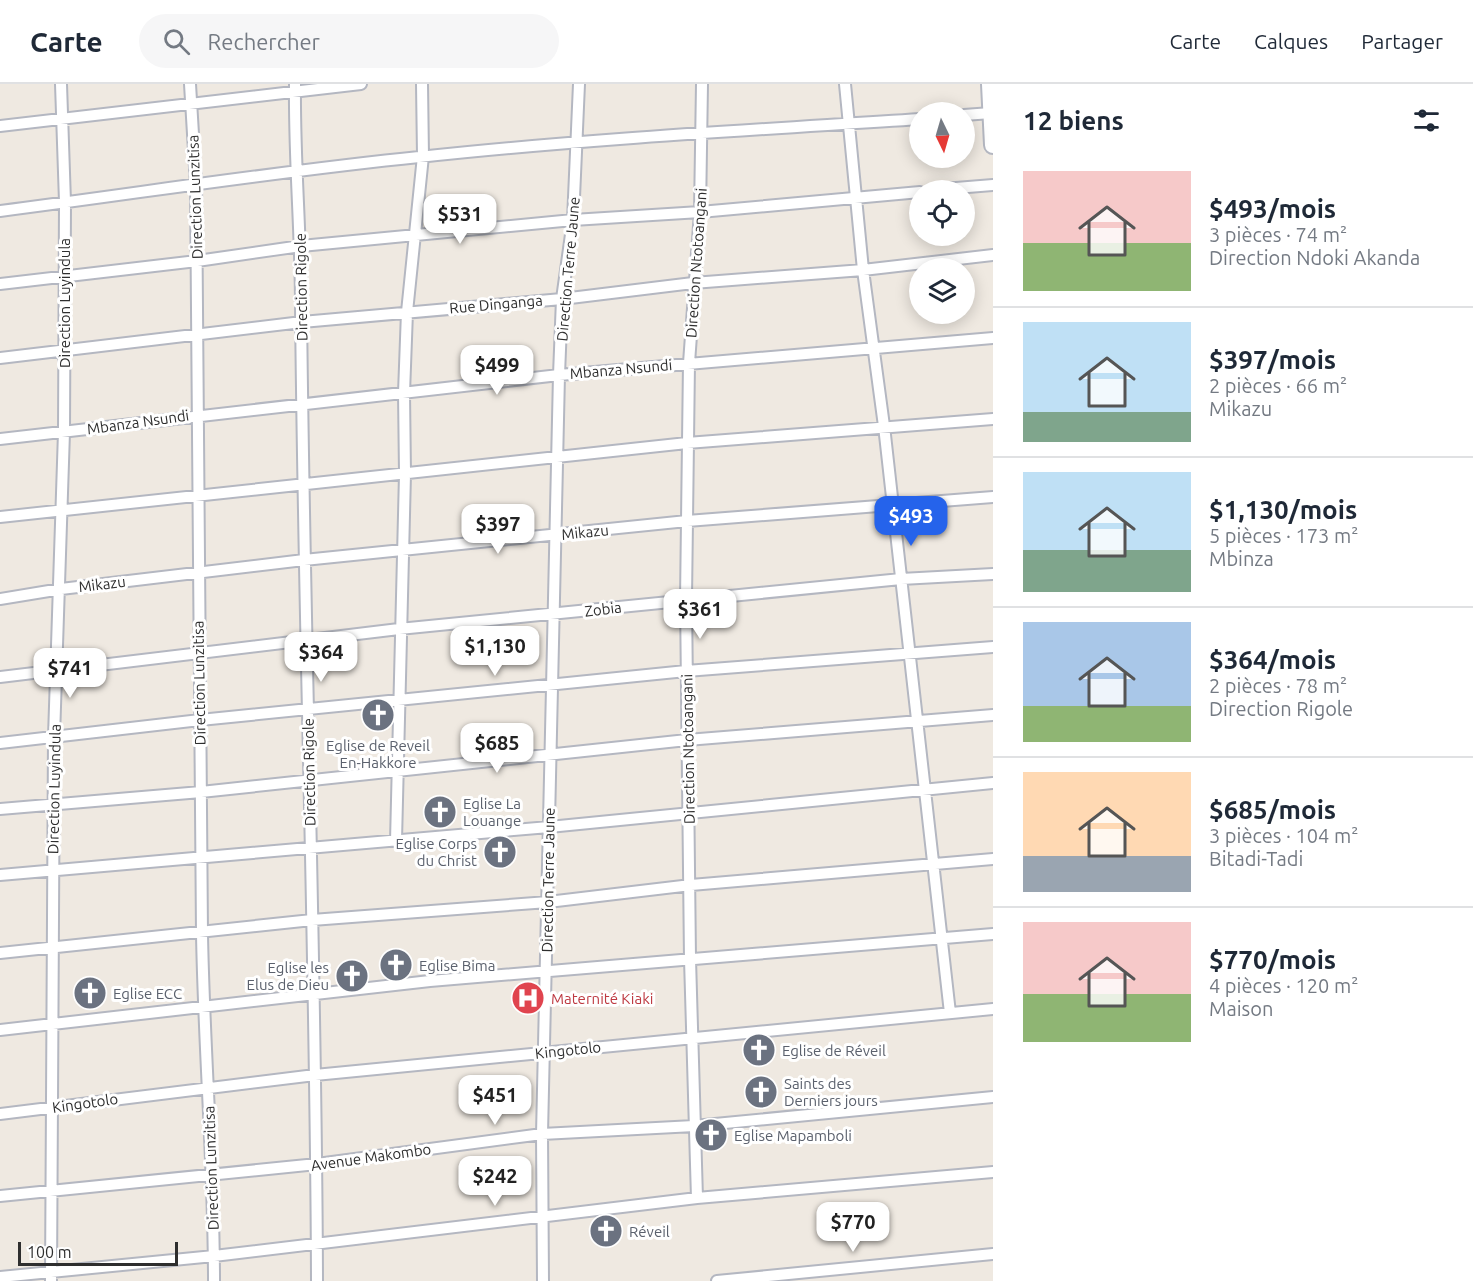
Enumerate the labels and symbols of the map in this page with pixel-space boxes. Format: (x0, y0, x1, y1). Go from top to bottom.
north arrow (909, 102, 975, 168)
street label: Direction Lunzitisa (184, 134, 206, 260)
street label: Direction Ntotoangani (682, 187, 710, 339)
pin: $531 (424, 194, 496, 245)
street label: Direction Terre Jaune (553, 196, 583, 342)
street label: Direction Rigole (292, 233, 310, 341)
street label: Direction Luyindula (56, 238, 73, 368)
street label: Rue Dinganga (449, 291, 543, 317)
pin: $499 (461, 345, 533, 396)
street label: Mbanza Nsundi (569, 356, 673, 382)
street label: Mbanza Nsundi (86, 406, 190, 438)
pin: $493 (875, 496, 947, 547)
pin: $397 (462, 504, 534, 555)
street label: Mikazu (561, 521, 609, 543)
street label: Mikazu (77, 573, 127, 595)
pin: $361 (664, 589, 736, 640)
street label: Zobia (583, 598, 623, 620)
street label: Direction Lunzitisa (189, 621, 209, 745)
pin: $1,130 (446, 626, 544, 677)
pin: $364 (285, 632, 357, 683)
pin: $741 (34, 648, 106, 699)
street label: Direction Ntotoangani (678, 674, 698, 824)
church icon: Eglise de Reveil En-Hakkore (360, 697, 396, 733)
street label: Direction Rigole (300, 718, 318, 826)
pin: $685 (461, 723, 533, 774)
street label: Direction Luyindula (44, 724, 64, 854)
place label: Eglise de Reveil En-Hakkore (326, 737, 430, 771)
church icon: Eglise La Louange (422, 794, 458, 830)
place label: Eglise La Louange (463, 795, 521, 829)
street label: Direction Terre Jaune (538, 807, 558, 953)
church icon: Eglise Corps du Christ (482, 834, 518, 870)
place label: Eglise Corps du Christ (395, 835, 477, 869)
church icon: Eglise Bima (378, 947, 414, 983)
place label: Eglise Bima (419, 957, 496, 974)
church icon: Eglise les Elus de Dieu (334, 958, 370, 994)
place label: Eglise les Elus de Dieu (247, 959, 329, 993)
church icon: Eglise ECC (72, 975, 108, 1011)
hospital icon: Maternité Kiaki (510, 980, 546, 1016)
place label: Eglise ECC (113, 985, 182, 1002)
place label: Maternité Kiaki (551, 990, 653, 1007)
church icon: Eglise de Réveil (741, 1032, 777, 1068)
street label: Kingotolo (534, 1038, 602, 1062)
place label: Eglise de Réveil (782, 1042, 886, 1059)
church icon: Saints des Derniers jours (743, 1074, 779, 1110)
pin: $451 (459, 1075, 531, 1126)
place label: Saints des Derniers jours (784, 1075, 878, 1109)
street label: Kingotolo (51, 1090, 119, 1116)
street label: Direction Lunzitisa (200, 1105, 222, 1231)
church icon: Eglise Mapamboli (693, 1117, 729, 1153)
place label: Eglise Mapamboli (734, 1127, 852, 1144)
street label: Avenue Makombo (310, 1140, 432, 1174)
pin: $242 (459, 1156, 531, 1207)
pin: $770 (817, 1202, 889, 1253)
church icon: Réveil (588, 1213, 624, 1249)
place label: Réveil (629, 1223, 670, 1240)
scale bar (18, 1239, 178, 1266)

